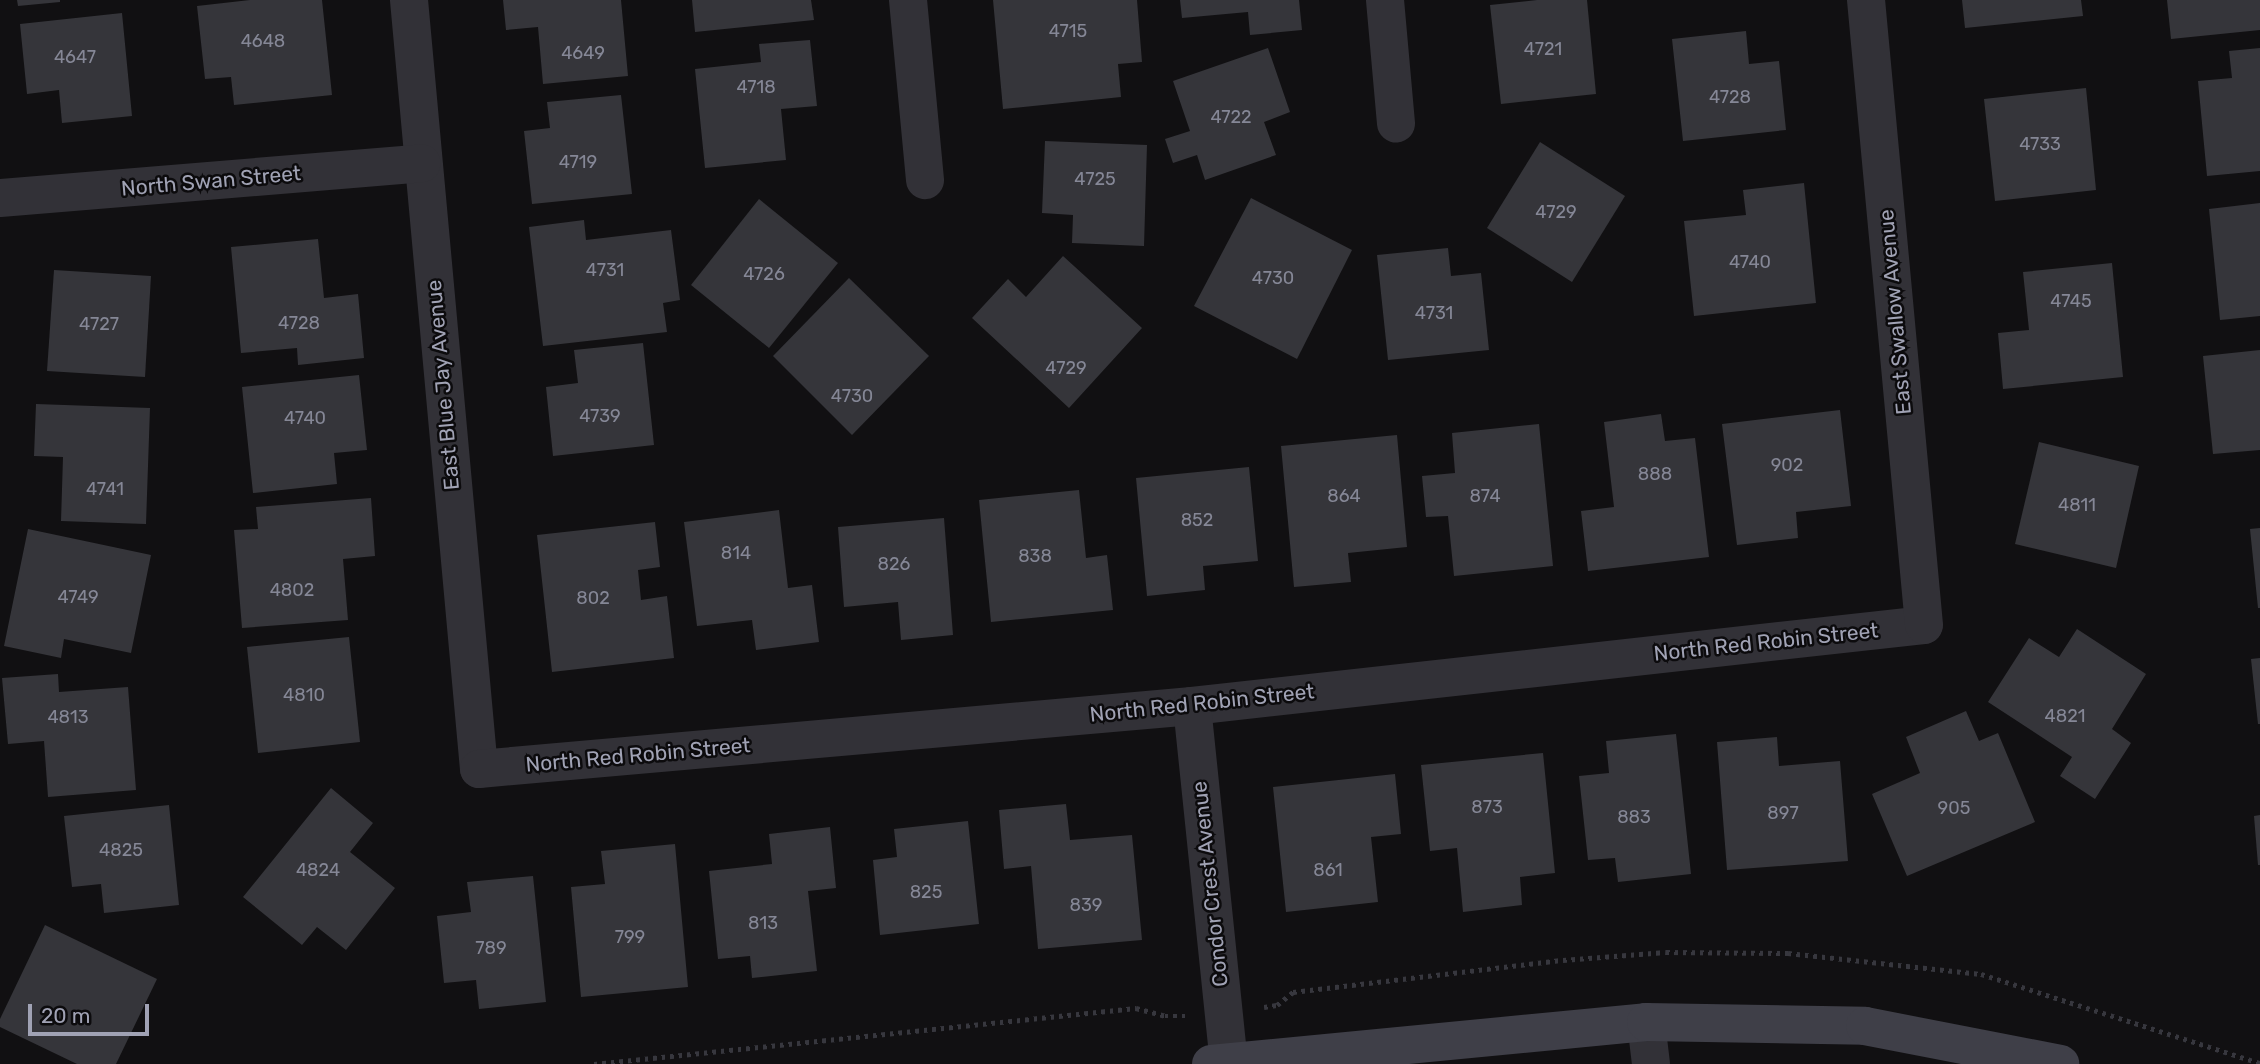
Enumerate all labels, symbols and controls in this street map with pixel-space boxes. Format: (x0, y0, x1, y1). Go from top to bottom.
house number: 4715 (1049, 20, 1087, 42)
house number: 4648 (241, 30, 285, 52)
house number: 4721 (1524, 38, 1562, 60)
house number: 4649 (561, 42, 605, 64)
house number: 4647 (54, 46, 96, 68)
house number: 4718 (736, 76, 776, 98)
house number: 4728 (1709, 86, 1751, 108)
house number: 4722 (1210, 106, 1252, 128)
house number: 4733 (2019, 133, 2061, 155)
house number: 4719 (559, 151, 597, 173)
street label: North Swan Street (120, 161, 302, 201)
house number: 4725 (1074, 168, 1116, 190)
house number: 4729 (1535, 201, 1577, 223)
street label: East Swallow Avenue (1873, 208, 1917, 416)
house number: 4740 (1729, 251, 1771, 273)
house number: 4731 (586, 259, 624, 281)
house number: 4726 (743, 263, 785, 285)
house number: 4730 (1252, 267, 1294, 289)
street label: East Blue Jay Avenue (421, 278, 465, 492)
house number: 4745 (2050, 290, 2092, 312)
house number: 4731 (1415, 302, 1453, 324)
house number: 4728 (278, 312, 320, 334)
house number: 4727 (79, 313, 119, 335)
house number: 4729 (1045, 357, 1087, 379)
house number: 4730 (831, 385, 873, 407)
house number: 4739 (579, 405, 621, 427)
house number: 4740 (284, 407, 326, 429)
house number: 902 (1771, 454, 1803, 476)
house number: 888 (1638, 463, 1672, 485)
house number: 4741 (86, 478, 124, 500)
house number: 864 (1327, 485, 1361, 507)
house number: 874 (1469, 485, 1501, 507)
house number: 4811 (2058, 494, 2096, 516)
house number: 852 (1181, 509, 1213, 531)
house number: 814 (721, 542, 751, 564)
house number: 838 (1018, 545, 1052, 567)
house number: 826 (878, 553, 910, 575)
house number: 4802 (270, 579, 314, 601)
house number: 4749 (57, 586, 99, 608)
house number: 802 (576, 587, 610, 609)
street label: North Red Robin Street (1652, 618, 1880, 666)
street label: North Red Robin Street (1088, 679, 1316, 727)
house number: 4810 (283, 684, 325, 706)
house number: 4821 (2045, 705, 2085, 727)
house number: 4813 (47, 706, 89, 728)
street label: North Red Robin Street (525, 733, 751, 777)
street label: Condor Crest Avenue (1187, 779, 1233, 989)
house number: 873 (1471, 796, 1503, 818)
house number: 905 (1938, 797, 1970, 819)
house number: 897 (1767, 802, 1799, 824)
house number: 883 (1617, 806, 1651, 828)
house number: 4825 (99, 839, 143, 861)
house number: 4824 (296, 859, 340, 881)
house number: 861 (1313, 859, 1343, 881)
house number: 825 (910, 881, 942, 903)
house number: 839 (1070, 894, 1102, 916)
house number: 813 (748, 912, 778, 934)
house number: 799 (615, 926, 645, 948)
house number: 789 (475, 937, 507, 959)
scale bar (32, 990, 152, 1034)
text: 20 m (41, 1003, 90, 1028)

